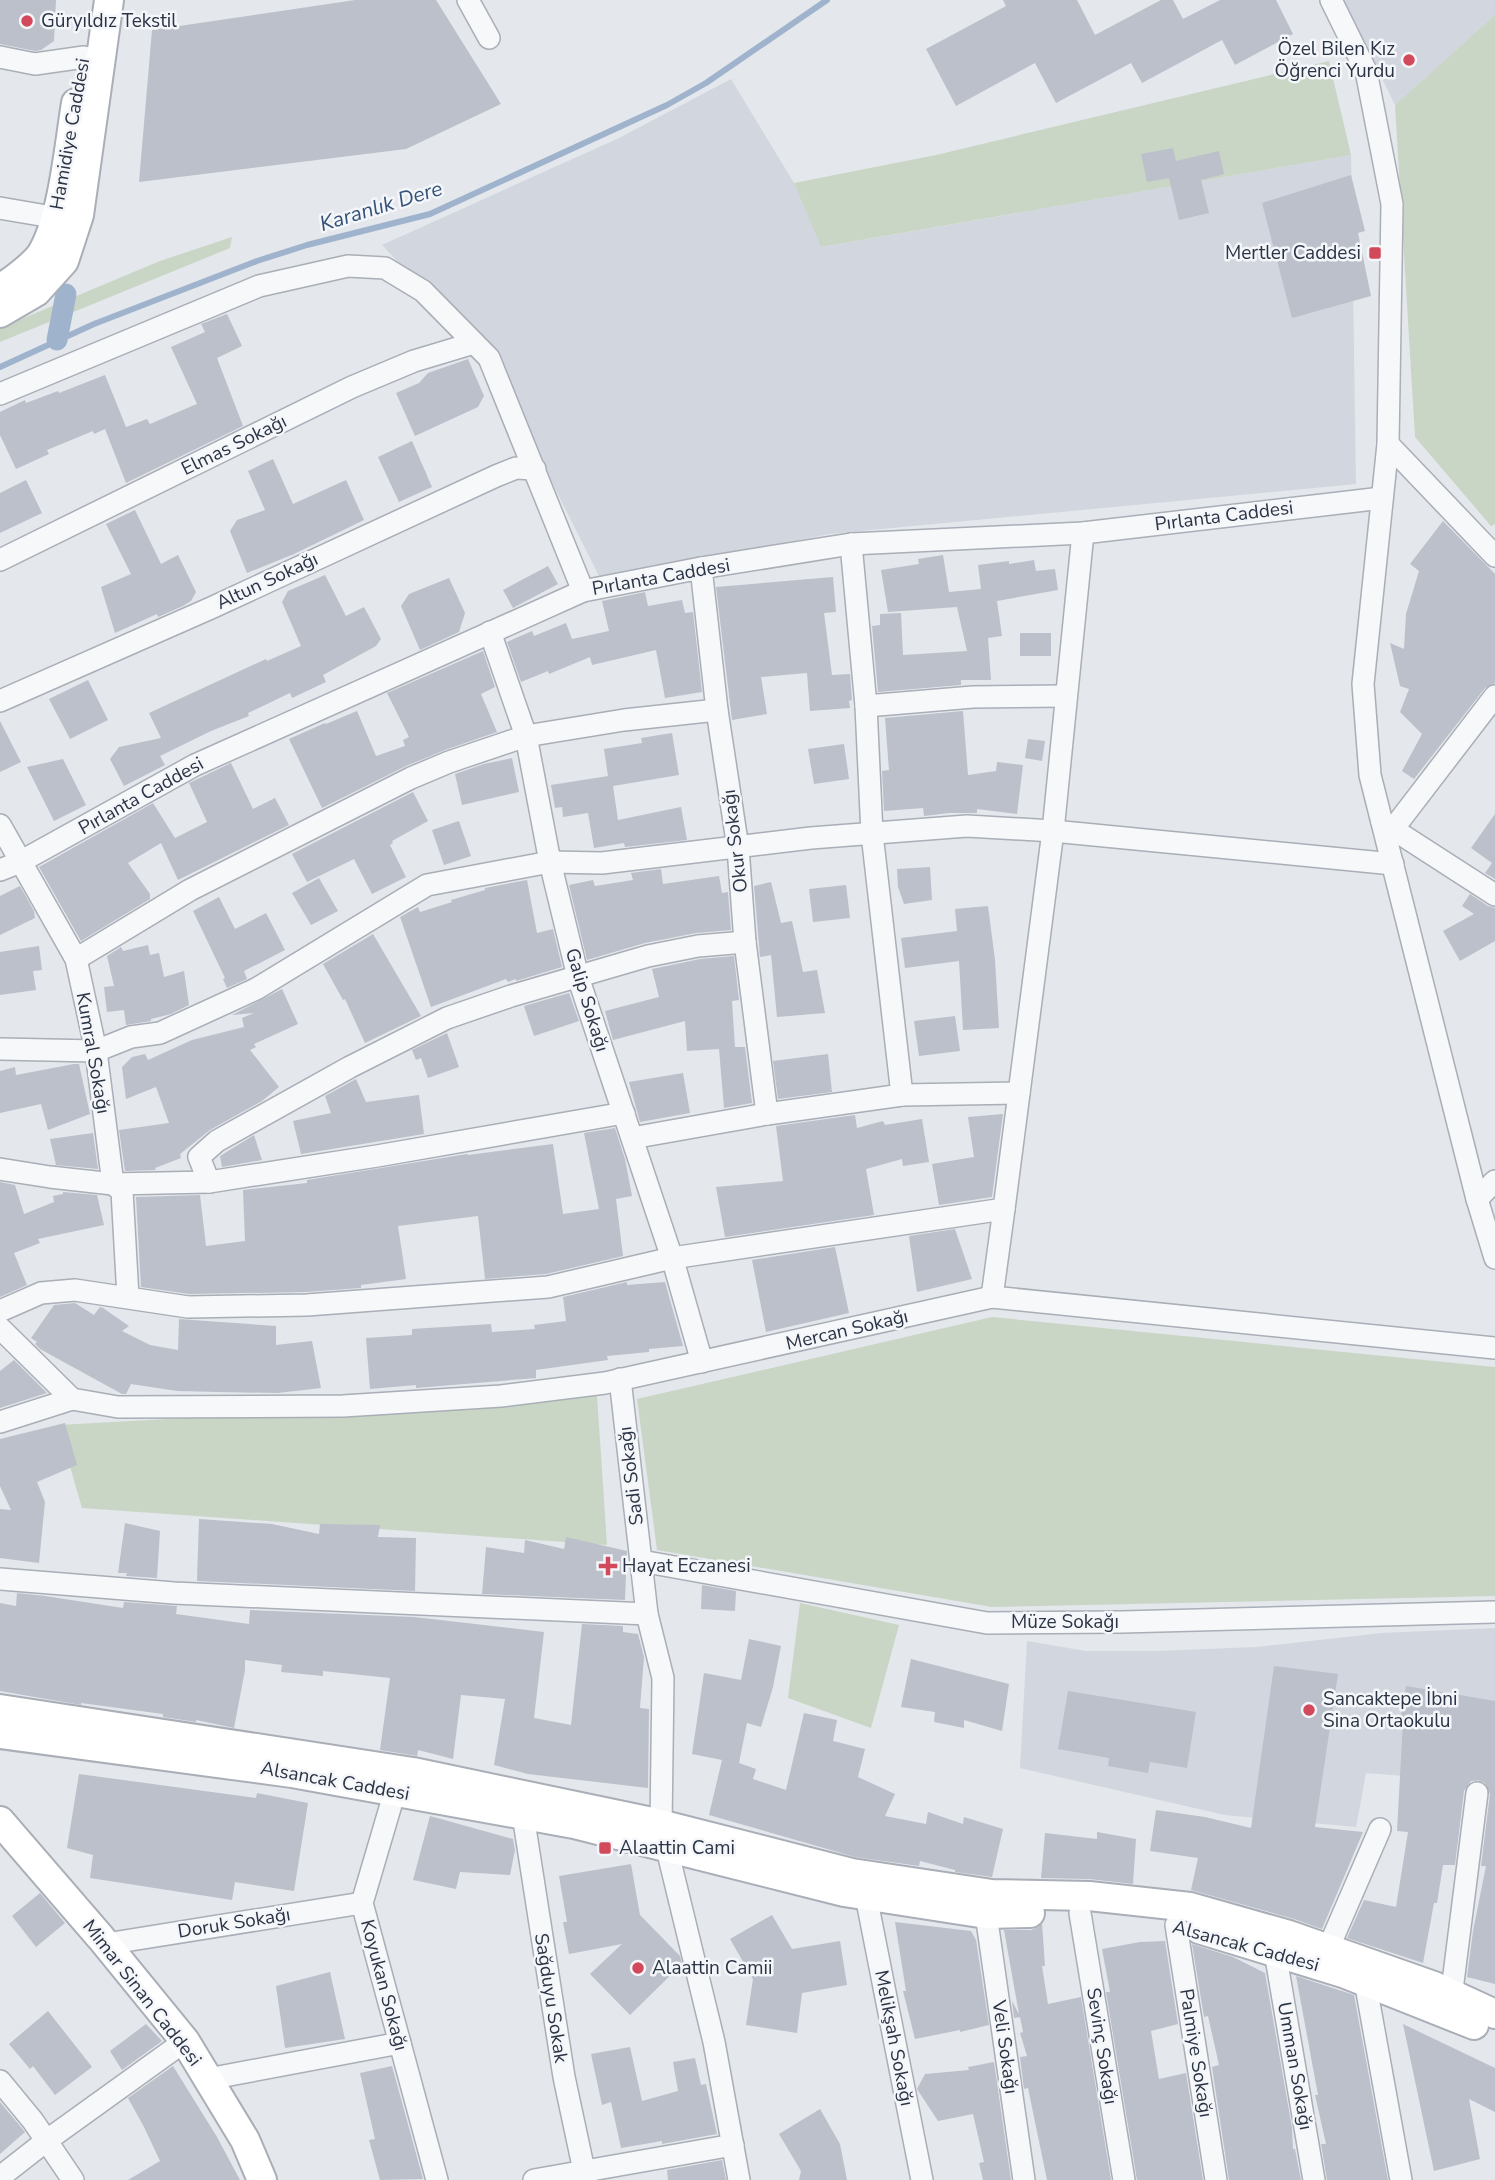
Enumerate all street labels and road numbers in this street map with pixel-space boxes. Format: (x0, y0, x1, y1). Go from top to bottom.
street label: Hamidiye Caddesi (44, 56, 96, 212)
street label: Elmas Sokağı (177, 408, 291, 482)
street label: Pırlanta Caddesi (1153, 495, 1295, 537)
street label: Altun Sokağı (212, 546, 322, 616)
street label: Pırlanta Caddesi (590, 552, 732, 602)
street label: Pırlanta Caddesi (74, 751, 208, 841)
street label: Okur Sokağı (716, 788, 754, 894)
street label: Galip Sokağı (559, 945, 615, 1055)
street label: Kumral Sokağı (70, 990, 116, 1116)
street label: Mercan Sokağı (783, 1303, 911, 1357)
street label: Sadi Sokağı (612, 1425, 650, 1527)
street label: Müze Sokağı (1011, 1609, 1119, 1635)
street label: Alsancak Caddesi (258, 1755, 412, 1807)
street label: Doruk Sokağı (176, 1901, 292, 1945)
street label: Mimar Sinan Caddesi (76, 1914, 208, 2072)
street label: Alsancak Caddesi (1170, 1914, 1322, 1978)
street label: Koyukan Sokağı (354, 1916, 414, 2054)
street label: Sağduyu Sokak (528, 1931, 574, 2065)
street label: Melikşah Sokağı (868, 1968, 920, 2108)
street label: Sevinç Sokağı (1080, 1986, 1124, 2106)
street label: Palmiye Sokağı (1173, 1987, 1219, 2119)
street label: Veli Sokağı (985, 1998, 1024, 2095)
street label: Umman Sokağı (1271, 2000, 1319, 2132)

